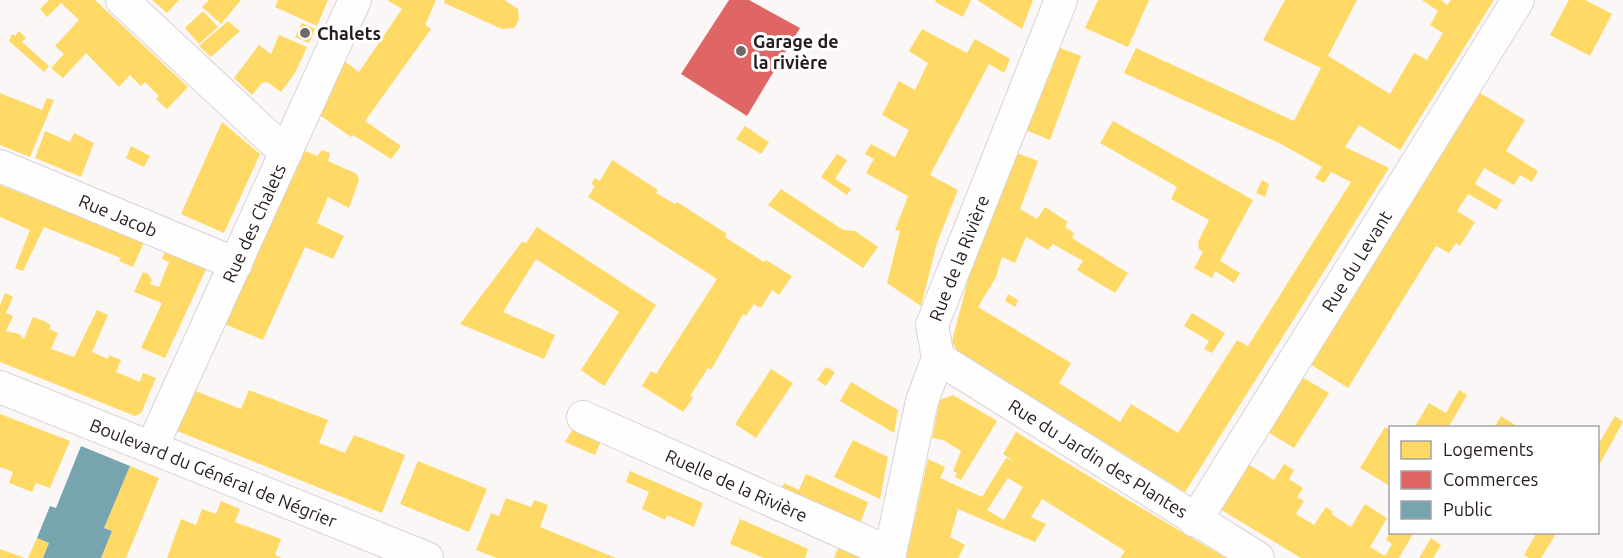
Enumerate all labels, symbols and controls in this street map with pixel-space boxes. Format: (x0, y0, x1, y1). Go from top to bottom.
place label: Chalets (317, 23, 381, 43)
marker: Chalets (298, 26, 312, 40)
place label: Garage de la rivière (753, 31, 839, 72)
marker: Garage de la rivière (734, 44, 748, 58)
street label: Rue des Chalets (218, 160, 289, 285)
street label: Rue Jacob (76, 190, 160, 240)
street label: Rue de la Rivière (925, 192, 993, 324)
street label: Rue du Levant (1317, 207, 1395, 315)
street label: Rue du Jardin des Plantes (1005, 395, 1192, 522)
street label: Boulevard du Général de Négrier (87, 414, 340, 531)
legend (1389, 426, 1599, 534)
text: Logements (1443, 439, 1534, 459)
street label: Ruelle de la Rivière (663, 445, 811, 525)
text: Commerces (1443, 469, 1539, 489)
text: Public (1443, 499, 1492, 519)

